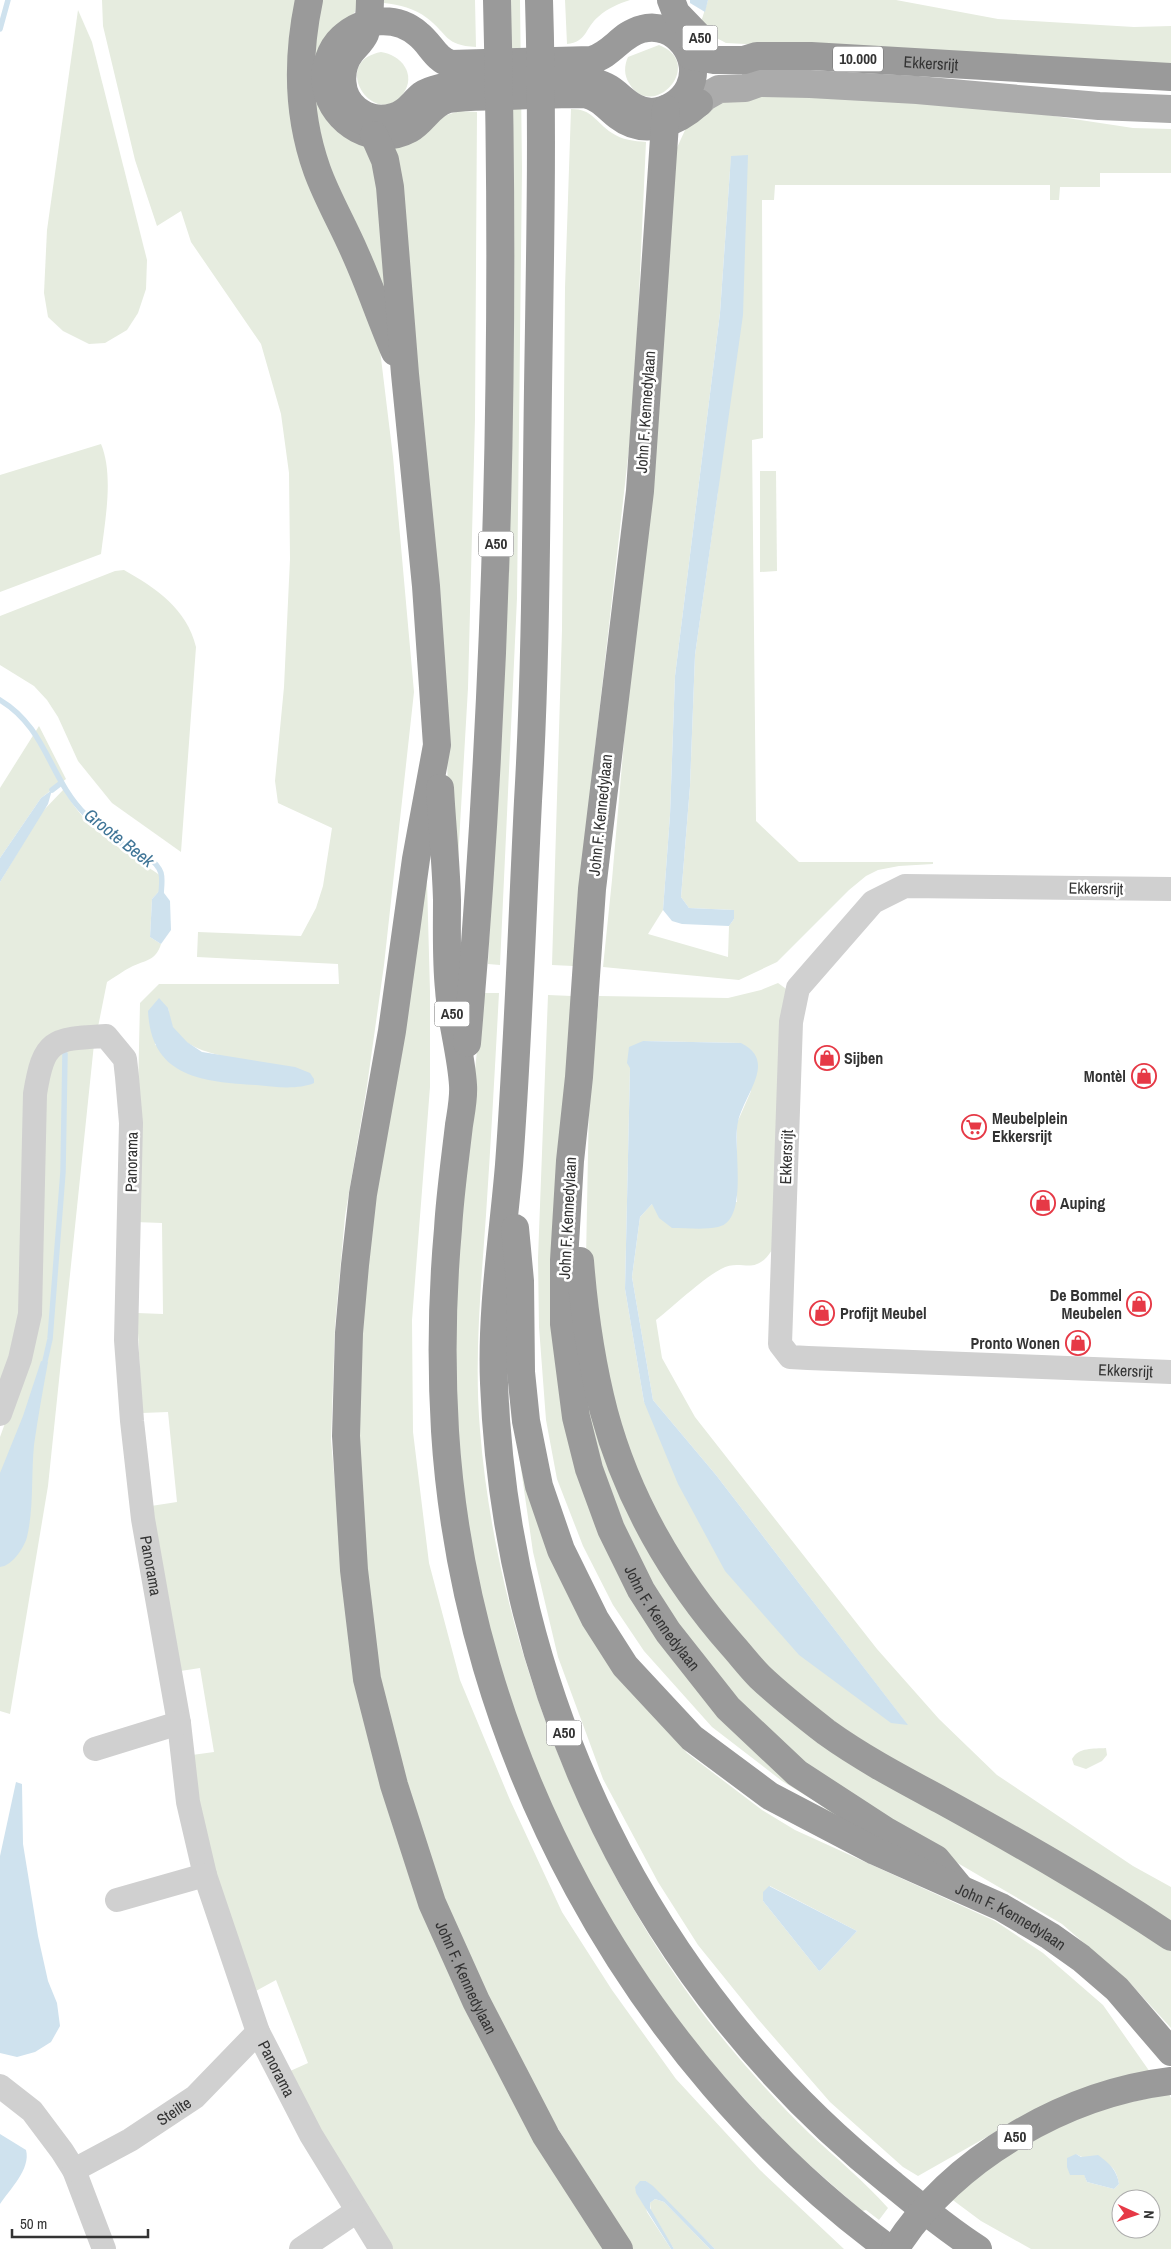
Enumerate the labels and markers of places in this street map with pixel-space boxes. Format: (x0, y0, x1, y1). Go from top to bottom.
shop icon: Sijben (814, 1045, 840, 1071)
place label: Sijben (844, 1047, 883, 1069)
shop icon: Montèl (1131, 1063, 1157, 1089)
place label: Montèl (1084, 1065, 1126, 1087)
place label: Meubelplein Ekkersrijt (992, 1107, 1068, 1147)
supermarket icon: Meubelplein Ekkersrijt (961, 1114, 987, 1140)
shop icon: Auping (1030, 1190, 1056, 1216)
place label: Auping (1060, 1192, 1105, 1214)
place label: De Bommel Meubelen (1050, 1284, 1122, 1324)
shop icon: De Bommel Meubelen (1126, 1291, 1152, 1317)
shop icon: Profijt Meubel (809, 1300, 835, 1326)
place label: Profijt Meubel (840, 1302, 927, 1324)
shop icon: Pronto Wonen (1065, 1330, 1091, 1356)
place label: Pronto Wonen (971, 1332, 1060, 1354)

